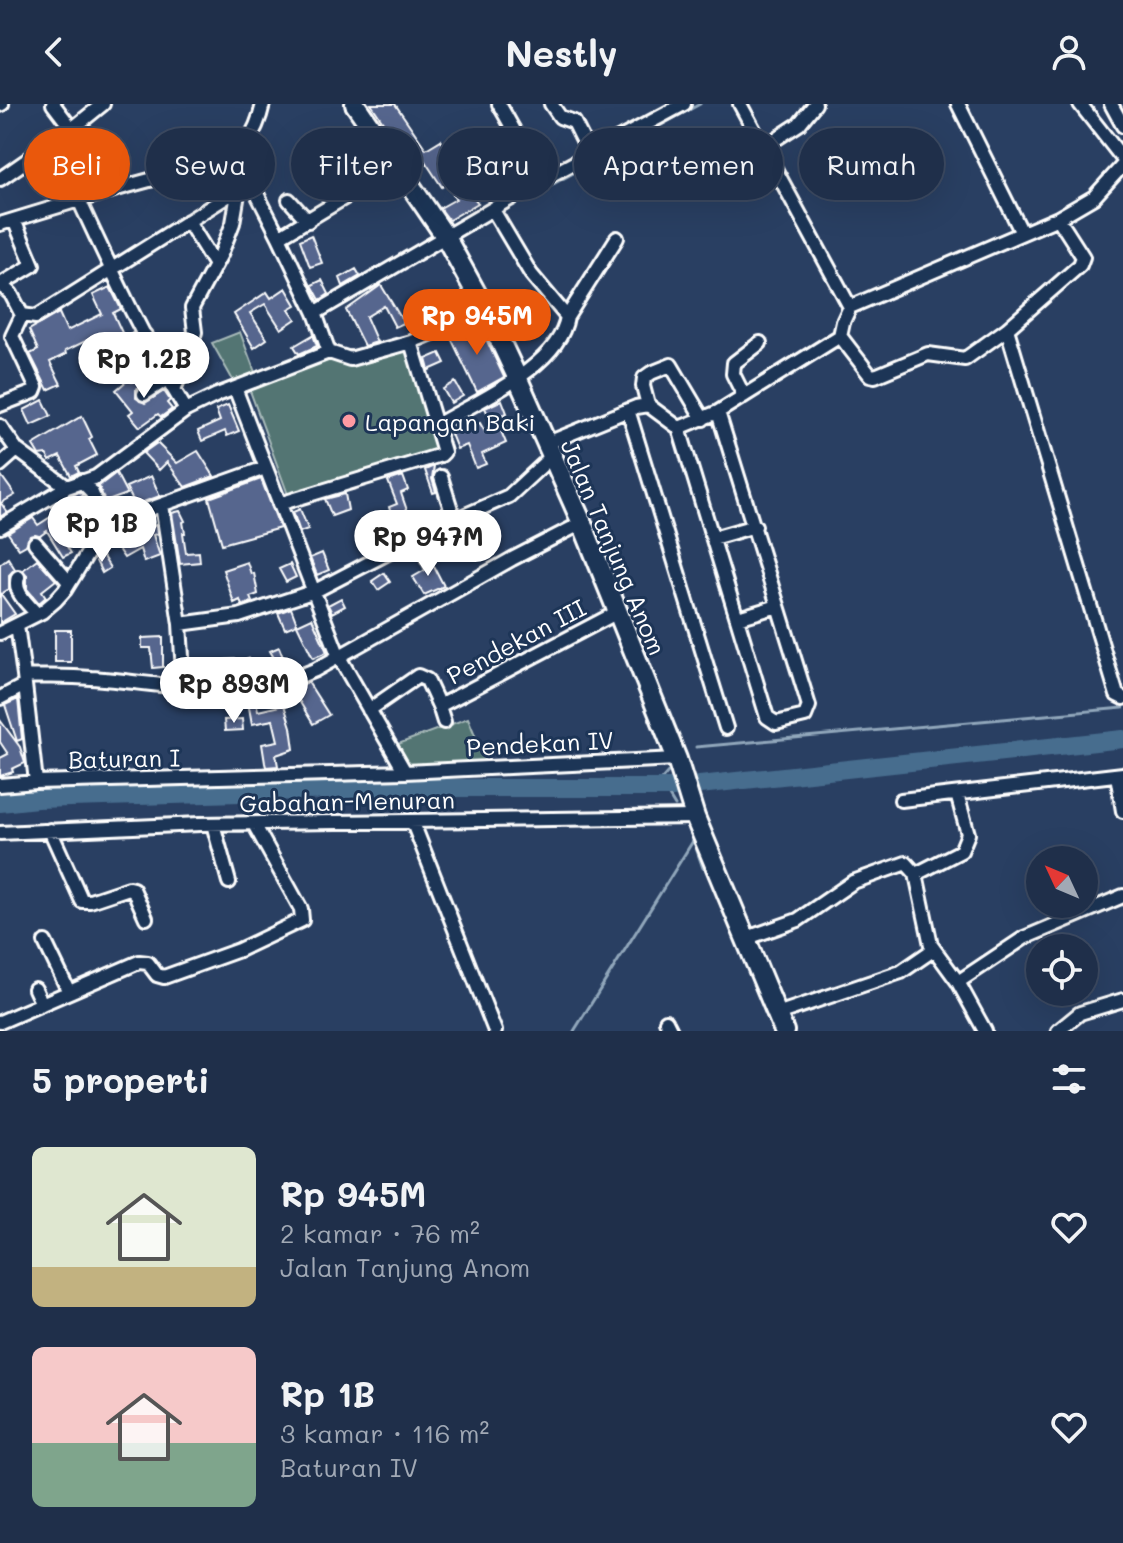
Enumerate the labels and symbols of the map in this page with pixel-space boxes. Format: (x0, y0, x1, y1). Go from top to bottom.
pin: Rp 945M (403, 289, 551, 357)
pin: Rp 1.2B (70, 332, 218, 400)
place label: Lapangan Baki (365, 406, 535, 437)
marker: Lapangan Baki (340, 412, 358, 430)
street label: Jalan Tanjung Anom (555, 435, 673, 659)
pin: Rp 1B (46, 496, 158, 564)
pin: Rp 947M (354, 510, 502, 578)
street label: Pendekan III (441, 591, 591, 691)
pin: Rp 893M (160, 657, 308, 725)
street label: Pendekan IV (466, 724, 614, 762)
street label: Baturan I (68, 742, 180, 774)
street label: Gabahan-Menuran (239, 784, 455, 818)
north arrow (1026, 846, 1098, 918)

